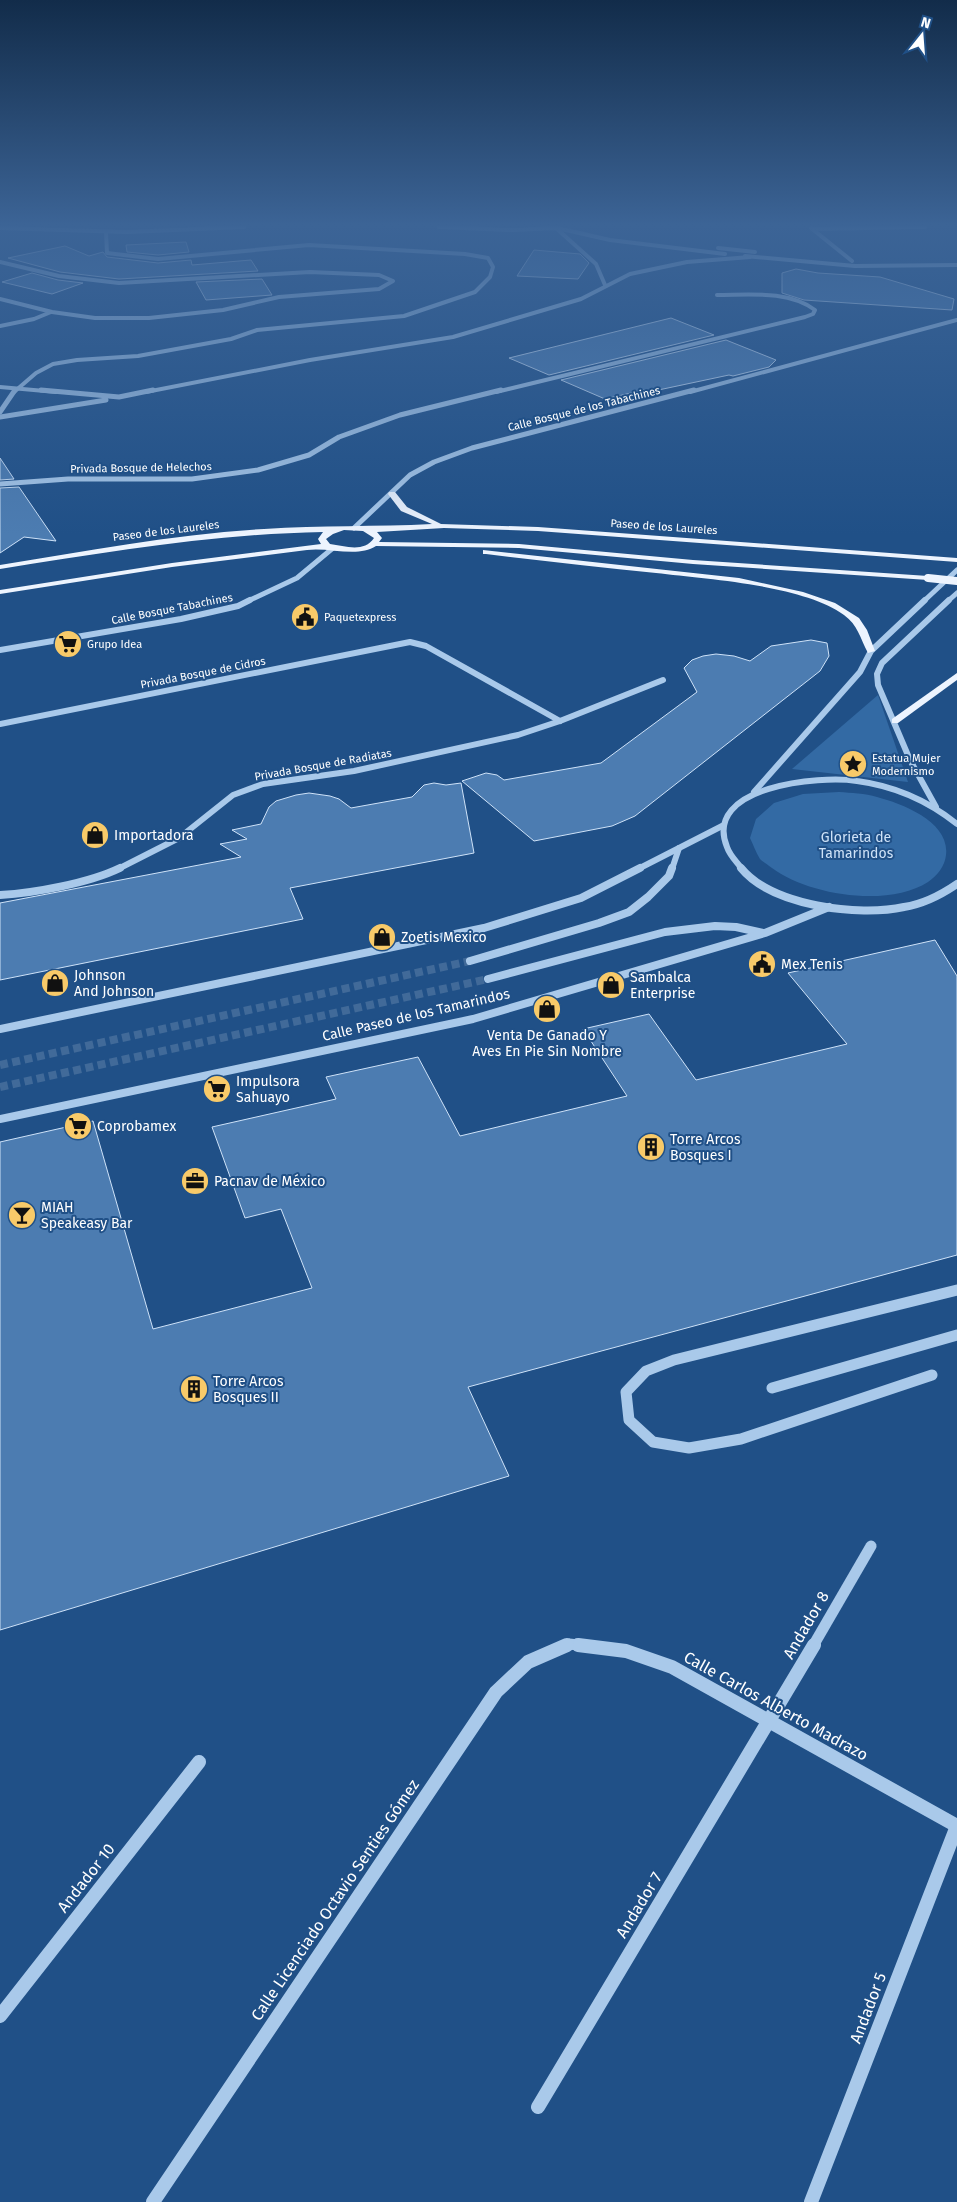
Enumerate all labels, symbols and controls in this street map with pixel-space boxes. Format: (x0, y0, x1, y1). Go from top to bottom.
north arrow (897, 10, 947, 60)
text: N (919, 14, 933, 33)
street label: Calle Bosque de los Tabachines (507, 384, 661, 434)
street label: Privada Bosque de Helechos (70, 460, 212, 476)
street label: Paseo de los Laureles (610, 517, 718, 537)
street label: Paseo de los Laureles (112, 518, 220, 544)
street label: Calle Bosque Tabachines (110, 591, 234, 627)
public building icon: Paquetexpress (290, 602, 320, 632)
place label: Paquetexpress (324, 611, 396, 624)
supermarket icon: Grupo Idea (53, 629, 83, 659)
place label: Grupo Idea (87, 638, 142, 651)
street label: Privada Bosque de Cidros (139, 654, 267, 692)
street label: Privada Bosque de Radiatas (253, 747, 393, 783)
place icon: Estatua Mujer Modernismo (838, 749, 868, 779)
place label: Estatua Mujer Modernismo (872, 752, 941, 778)
shop icon: Importadora (80, 820, 110, 850)
place label: Importadora (114, 827, 194, 844)
park label: Glorieta de Tamarindos (819, 829, 894, 862)
shop icon: Zoetis Mexico (367, 922, 397, 952)
place label: Zoetis Mexico (401, 929, 487, 946)
public building icon: Mex Tenis (747, 949, 777, 979)
place label: Mex Tenis (781, 956, 843, 973)
place label: Johnson And Johnson (74, 967, 154, 1000)
shop icon: Johnson And Johnson (40, 968, 70, 998)
place label: Sambalca Enterprise (630, 969, 695, 1002)
shop icon: Sambalca Enterprise (596, 970, 626, 1000)
street label: Calle Paseo de los Tamarindos (320, 985, 512, 1045)
shop icon: Venta De Ganado Y Aves En Pie Sin Nombre (532, 994, 562, 1024)
place label: Venta De Ganado Y Aves En Pie Sin Nombre (472, 1027, 622, 1060)
place label: Impulsora Sahuayo (236, 1073, 300, 1106)
supermarket icon: Impulsora Sahuayo (202, 1074, 232, 1104)
supermarket icon: Coprobamex (63, 1111, 93, 1141)
place label: Coprobamex (97, 1118, 177, 1135)
place label: Torre Arcos Bosques I (670, 1131, 741, 1164)
building icon: Torre Arcos Bosques I (636, 1132, 666, 1162)
office icon: Pacnav de México (180, 1166, 210, 1196)
place label: Pacnav de México (214, 1173, 325, 1190)
place label: MIAH Speakeasy Bar (41, 1199, 133, 1232)
bar icon: MIAH Speakeasy Bar (7, 1200, 37, 1230)
place label: Torre Arcos Bosques II (213, 1373, 284, 1406)
building icon: Torre Arcos Bosques II (179, 1374, 209, 1404)
street label: Andador 8 (779, 1588, 833, 1662)
street label: Calle Carlos Alberto Madrazo (681, 1647, 871, 1765)
street label: Calle Licenciado Octavio Senties Gómez (247, 1776, 423, 2024)
street label: Andador 10 (53, 1840, 119, 1916)
street label: Andador 7 (612, 1869, 666, 1941)
street label: Andador 5 (846, 1970, 890, 2046)

